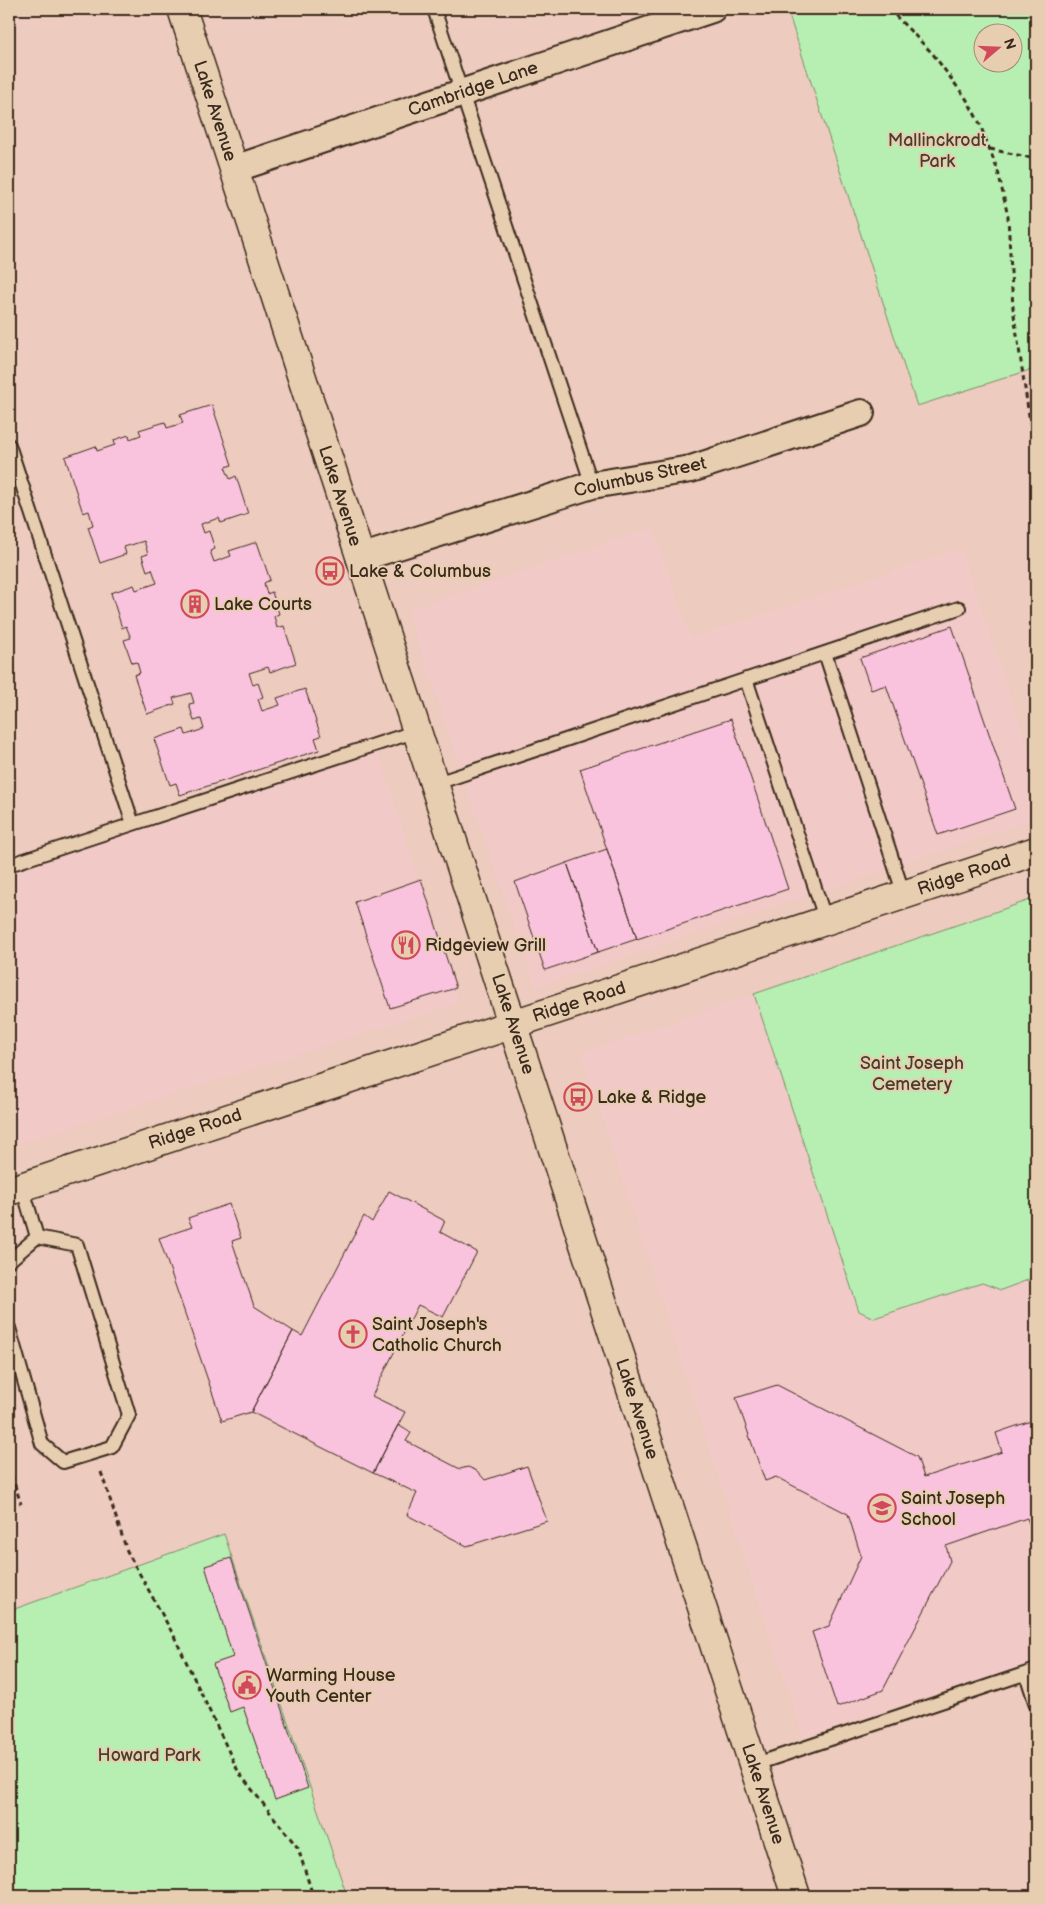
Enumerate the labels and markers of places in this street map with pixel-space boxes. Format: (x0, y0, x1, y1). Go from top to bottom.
bus stop icon: Lake & Columbus (315, 556, 345, 586)
place label: Lake & Columbus (349, 561, 491, 582)
building icon: Lake Courts (180, 589, 210, 619)
place label: Lake Courts (214, 594, 312, 615)
restaurant icon: Ridgeview Grill (391, 930, 421, 960)
place label: Ridgeview Grill (425, 935, 546, 956)
bus stop icon: Lake & Ridge (563, 1082, 593, 1112)
place label: Lake & Ridge (597, 1087, 707, 1108)
place label: Saint Joseph's Catholic Church (372, 1314, 502, 1356)
church icon: Saint Joseph's Catholic Church (338, 1319, 368, 1349)
place label: Saint Joseph School (901, 1488, 1005, 1530)
school or university icon: Saint Joseph School (867, 1493, 897, 1523)
place label: Warming House Youth Center (265, 1665, 396, 1707)
public building icon: Warming House Youth Center (232, 1670, 262, 1700)

